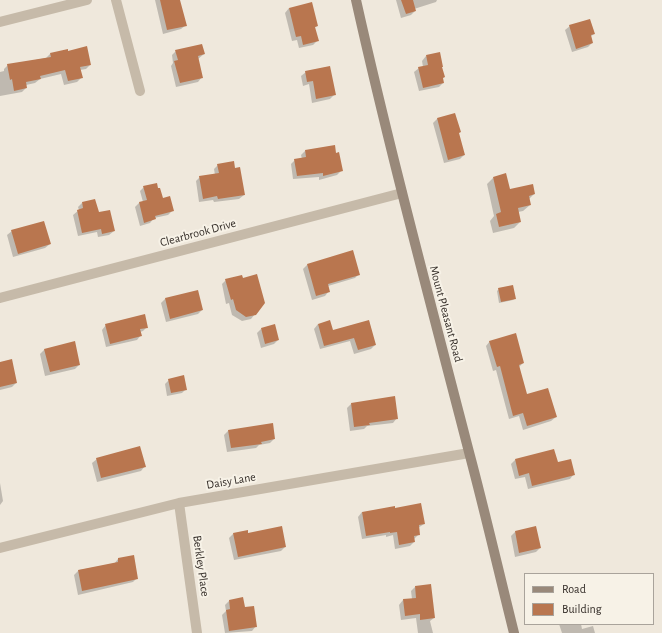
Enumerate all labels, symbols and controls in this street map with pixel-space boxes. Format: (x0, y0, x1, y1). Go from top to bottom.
street label: Clearbrook Drive (158, 216, 238, 250)
street label: Mount Pleasant Road (426, 264, 466, 364)
street label: Daisy Lane (205, 470, 257, 492)
street label: Berkley Place (190, 534, 212, 598)
legend (524, 573, 654, 625)
text: Road (562, 583, 586, 595)
text: Building (562, 603, 602, 615)

